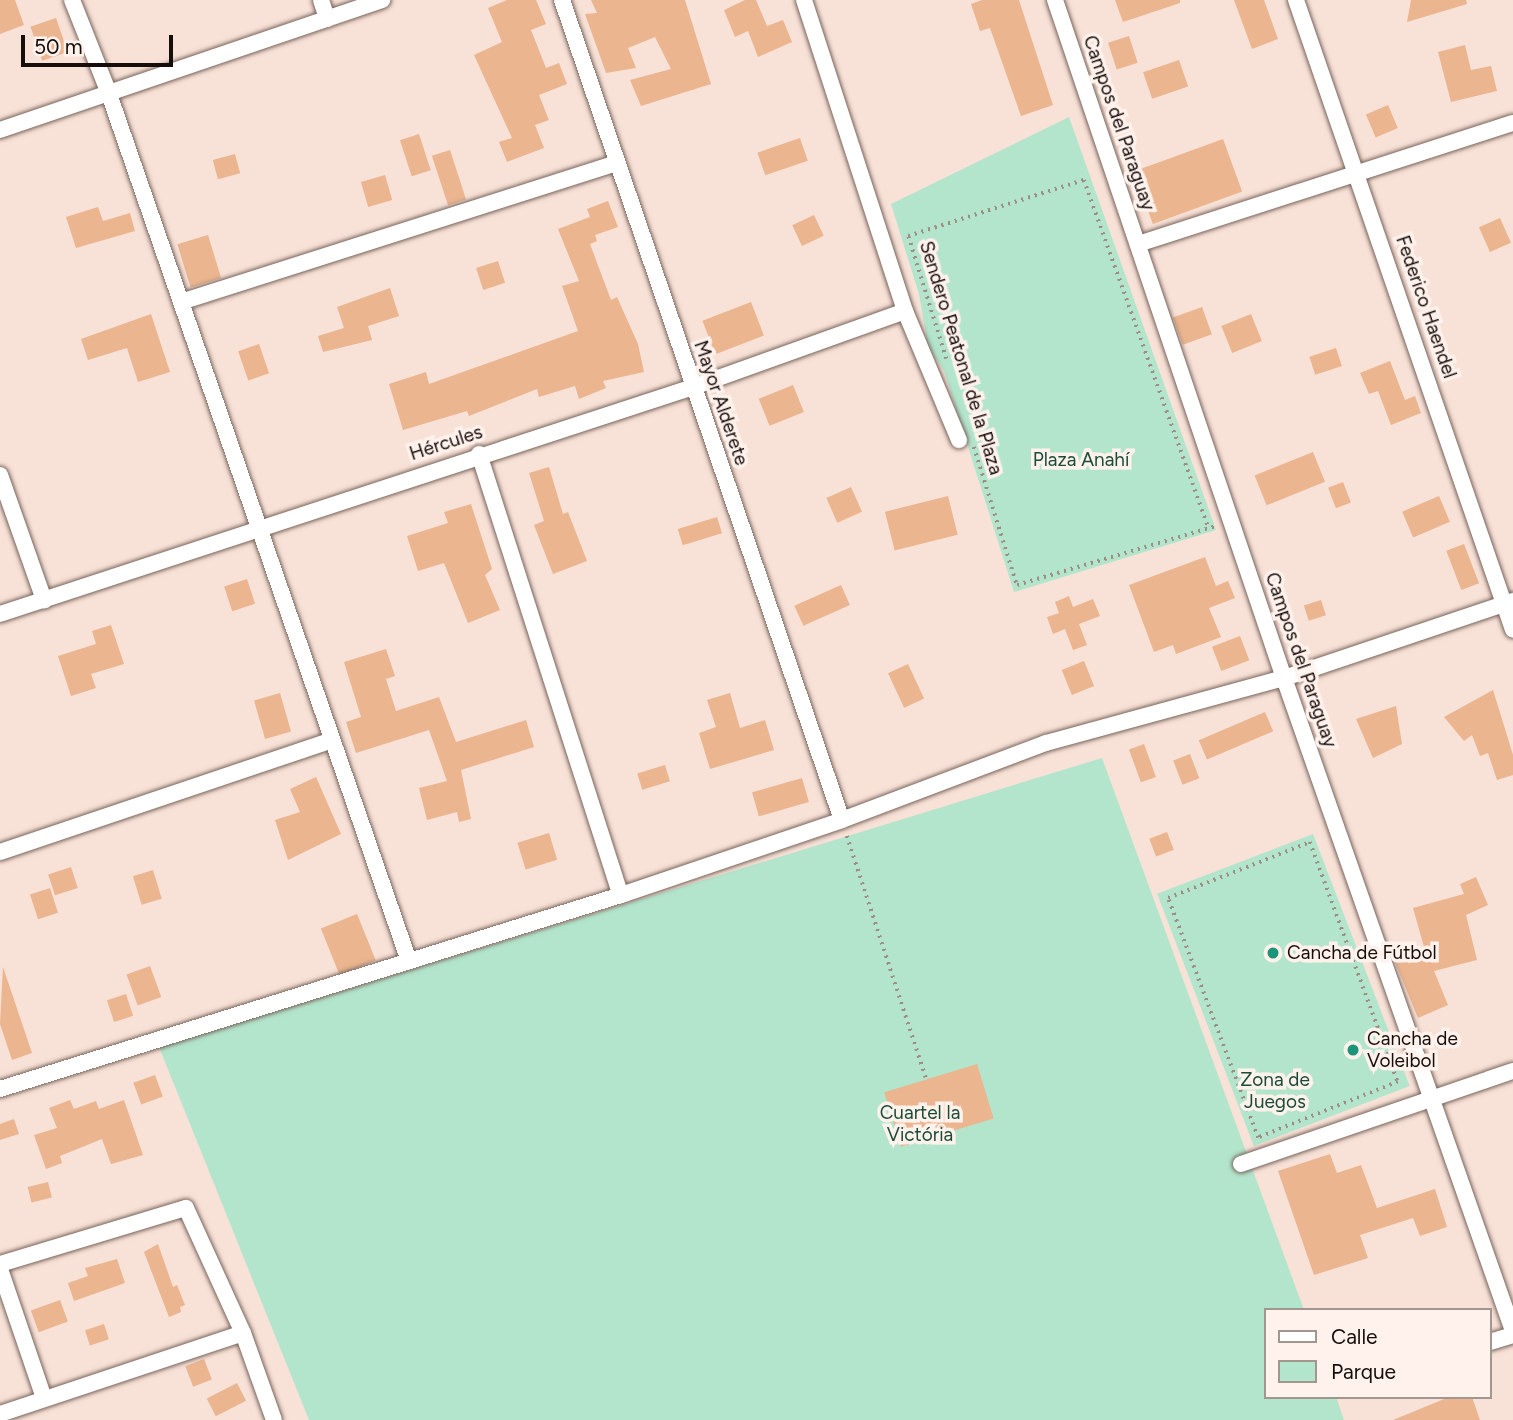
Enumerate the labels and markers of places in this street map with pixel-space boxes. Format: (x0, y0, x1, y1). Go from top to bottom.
place label: Cancha de Fútbol (1287, 942, 1437, 964)
marker: Cancha de Fútbol (1265, 945, 1281, 961)
place label: Cancha de Voleibol (1367, 1028, 1458, 1072)
marker: Cancha de Voleibol (1345, 1042, 1361, 1058)

